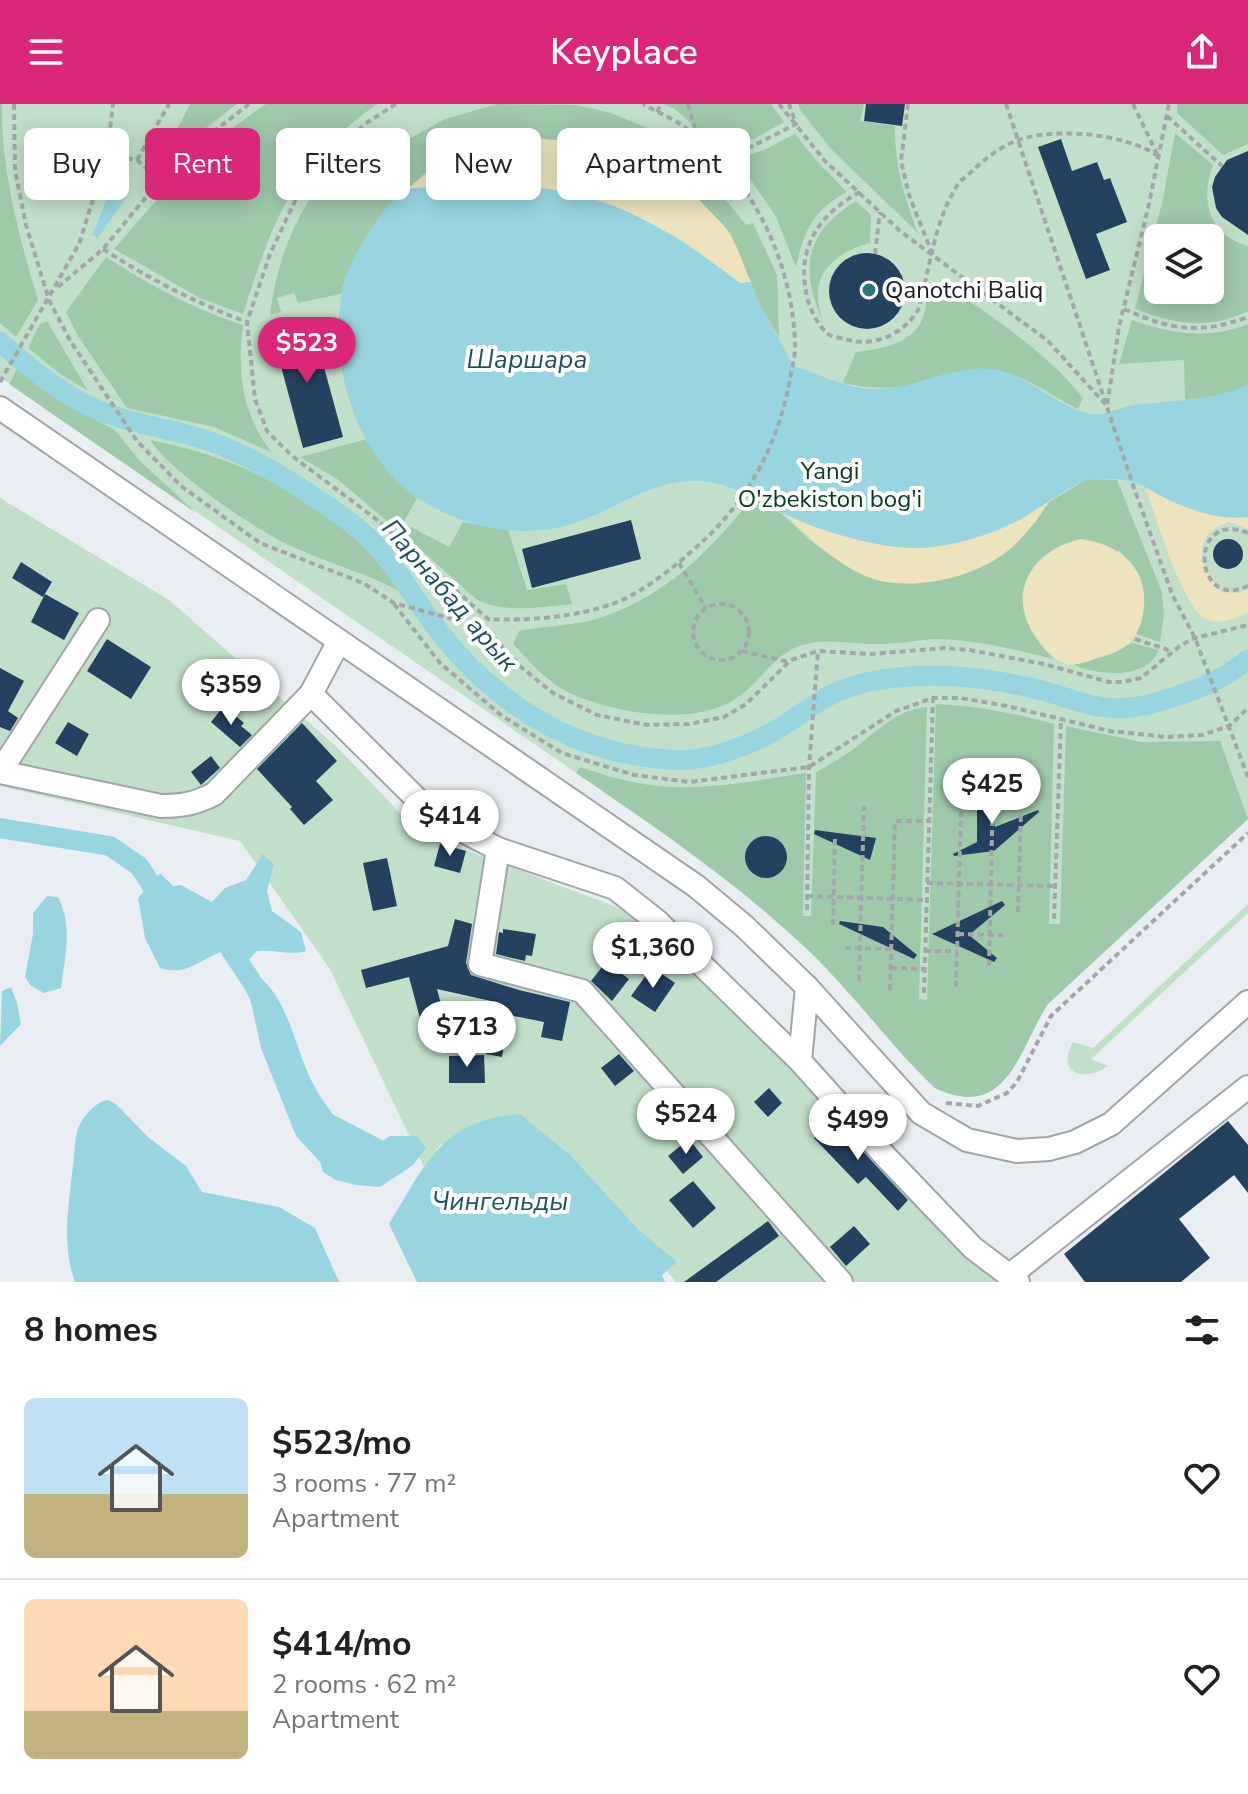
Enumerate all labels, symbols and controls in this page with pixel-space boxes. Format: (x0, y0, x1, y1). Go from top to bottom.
text: Keyplace (550, 28, 698, 77)
icon: menu (24, 30, 68, 74)
icon: share (1180, 30, 1224, 74)
chip: Buy (24, 128, 129, 200)
chip: Rent (145, 128, 260, 200)
chip: Filters (276, 128, 410, 200)
chip: New (426, 128, 541, 200)
chip: Apartment (557, 128, 750, 200)
map controls (1144, 224, 1224, 304)
button: layers (1144, 224, 1224, 304)
place label: Qanotchi Baliq (885, 274, 1043, 306)
marker: Qanotchi Baliq (860, 281, 878, 299)
pin: $523 (260, 317, 354, 385)
text: $523 (276, 325, 338, 360)
water label: Шаршара (466, 342, 588, 377)
park label: Yangi O'zbekiston bog'i (738, 455, 922, 515)
water label: Парнабад арык (374, 512, 526, 680)
pin: $359 (184, 659, 278, 727)
text: $359 (200, 667, 262, 702)
pin: $425 (945, 758, 1039, 826)
text: $425 (961, 766, 1023, 801)
pin: $414 (403, 790, 497, 858)
text: $414 (419, 798, 481, 833)
pin: $1,360 (588, 922, 718, 990)
text: $1,360 (611, 930, 695, 965)
pin: $713 (420, 1001, 514, 1069)
text: $713 (436, 1009, 498, 1044)
pin: $524 (639, 1088, 733, 1156)
pin: $499 (811, 1094, 905, 1162)
text: $524 (655, 1096, 717, 1131)
text: $499 (827, 1102, 889, 1137)
water label: Чингельды (432, 1184, 568, 1219)
text: 8 homes (24, 1307, 158, 1353)
icon: filters (1180, 1308, 1224, 1352)
text: $523/mo (272, 1420, 412, 1466)
icon: home (88, 1430, 184, 1526)
icon: heart (1180, 1456, 1224, 1500)
text: 3 rooms · 77 m² (272, 1466, 456, 1501)
text: Apartment (272, 1501, 399, 1536)
text: $414/mo (272, 1621, 412, 1667)
icon: home (88, 1631, 184, 1727)
icon: heart (1180, 1657, 1224, 1701)
text: 2 rooms · 62 m² (272, 1667, 456, 1702)
text: Apartment (272, 1702, 399, 1737)

